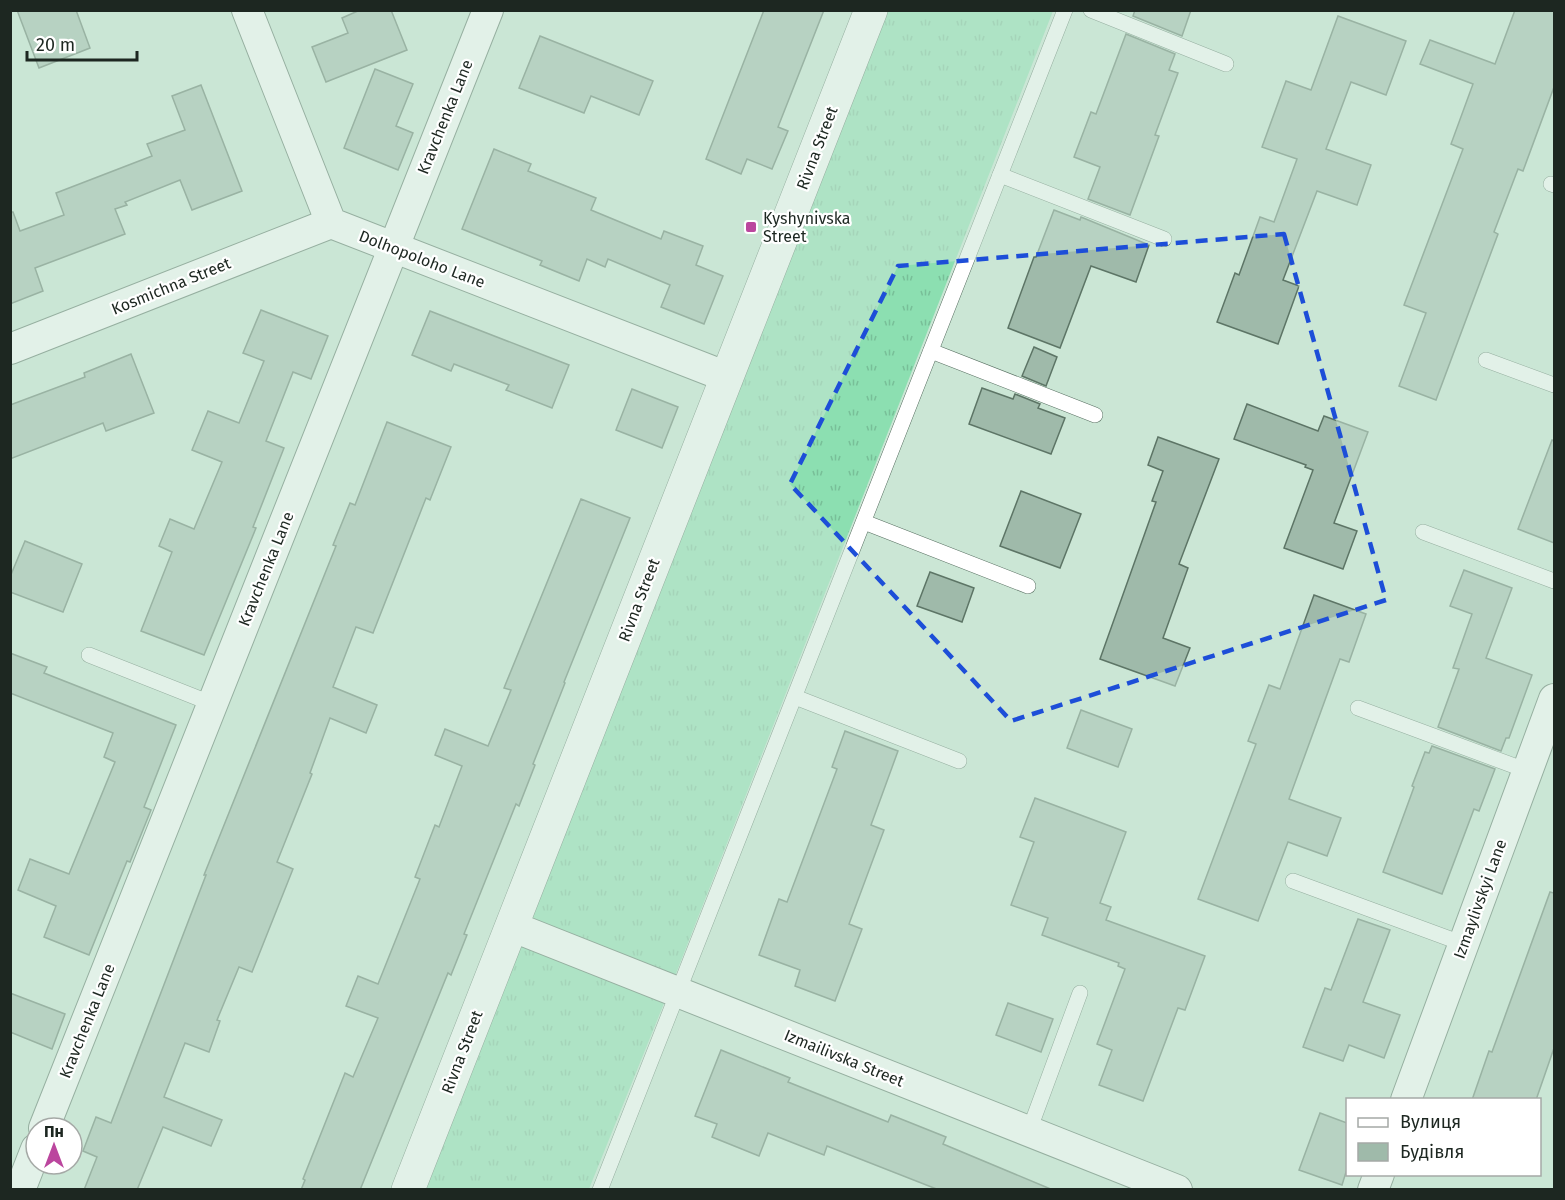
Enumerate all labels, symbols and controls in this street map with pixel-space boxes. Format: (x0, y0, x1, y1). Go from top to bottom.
scale bar (27, 24, 136, 62)
text: 20 m (36, 34, 75, 56)
street label: Kravchenka Lane (413, 57, 477, 177)
street label: Rivna Street (792, 103, 842, 192)
place label: Kyshynivska Street (763, 209, 850, 246)
marker: Kyshynivska Street (744, 220, 758, 234)
street label: Dolhopoloho Lane (356, 226, 488, 292)
street label: Kosmichna Street (109, 253, 234, 319)
street label: Kravchenka Lane (234, 509, 298, 629)
street label: Rivna Street (614, 555, 664, 644)
street label: Izmaylivskyi Lane (1450, 837, 1510, 961)
street label: Kravchenka Lane (55, 961, 119, 1081)
street label: Rivna Street (437, 1007, 487, 1096)
street label: Izmailivska Street (781, 1025, 907, 1091)
legend (1346, 1098, 1541, 1176)
text: Вулиця (1400, 1111, 1461, 1133)
north arrow (24, 1116, 84, 1176)
text: Пн (44, 1122, 64, 1141)
text: Будівля (1400, 1141, 1464, 1163)

